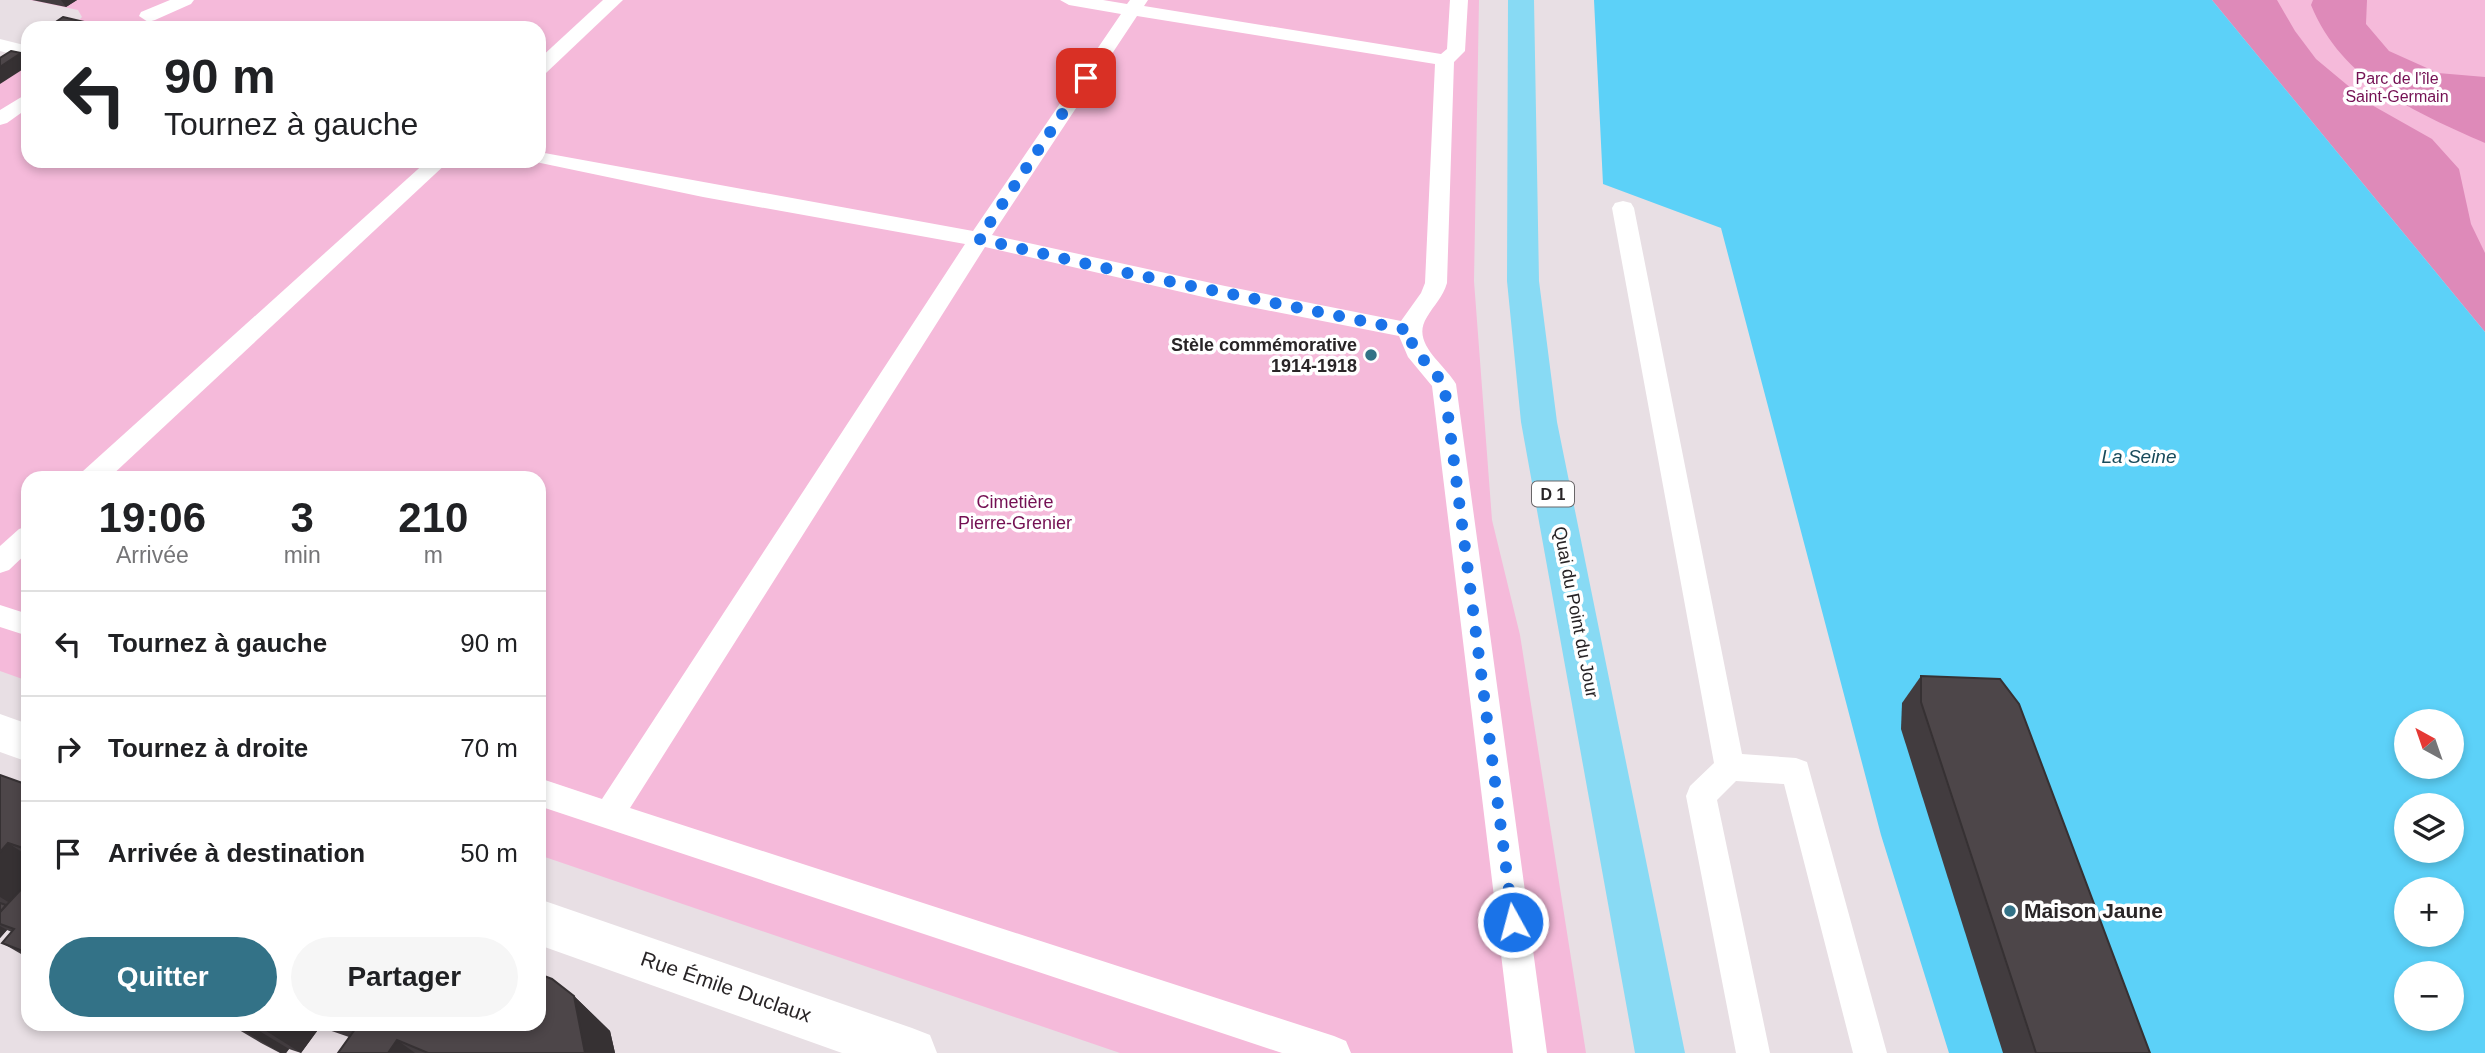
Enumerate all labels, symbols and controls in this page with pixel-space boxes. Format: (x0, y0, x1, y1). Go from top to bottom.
pin (1056, 48, 1116, 108)
icon: left (49, 49, 140, 140)
text: 90 m (164, 49, 276, 103)
icon: arrive (1067, 59, 1105, 97)
park label: Parc de l'île Saint-Germain (2345, 70, 2449, 105)
text: Tournez à gauche (164, 106, 418, 142)
place label: Stèle commémorative 1914-1918 (1171, 335, 1357, 376)
marker: Stèle commémorative 1914-1918 (1363, 347, 1379, 363)
water label: La Seine (2101, 446, 2177, 467)
road number: D 1 (1532, 481, 1574, 506)
park label: Cimetière Pierre-Grenier (958, 492, 1072, 533)
text: 19:06 (99, 494, 206, 541)
text: 3 (290, 494, 314, 541)
text: 210 (398, 494, 468, 541)
street label: Quai du Point du Jour (1550, 525, 1602, 699)
text: Arrivée (116, 542, 189, 568)
text: min (284, 542, 321, 568)
text: m (424, 542, 443, 568)
icon: left (49, 625, 87, 663)
text: Tournez à gauche (108, 628, 327, 658)
text: 90 m (460, 628, 518, 658)
north arrow (2394, 709, 2464, 779)
map controls (2394, 709, 2464, 1031)
icon: right (49, 730, 87, 768)
text: Tournez à droite (108, 733, 308, 763)
text: 70 m (460, 733, 518, 763)
button: layers (2394, 793, 2464, 863)
icon: arrive (49, 835, 87, 873)
text: Arrivée à destination (108, 838, 365, 868)
text: 50 m (460, 838, 518, 868)
button: + (2394, 877, 2464, 947)
position arrow (1476, 885, 1550, 959)
place label: Maison Jaune (2024, 899, 2163, 922)
marker: Maison Jaune (2002, 903, 2018, 919)
button: Quitter (49, 937, 277, 1017)
button: Partager (291, 937, 518, 1017)
street label: Rue Émile Duclaux (638, 947, 815, 1027)
button: − (2394, 961, 2464, 1031)

